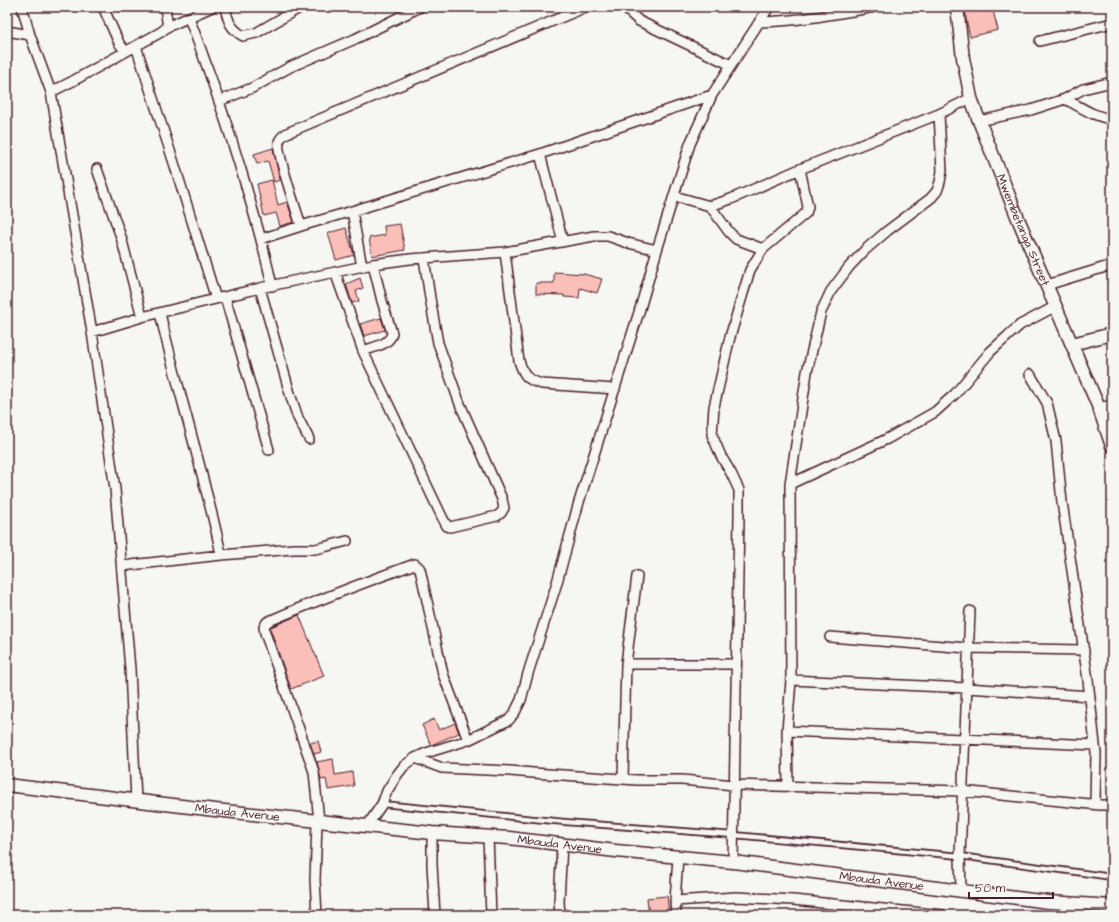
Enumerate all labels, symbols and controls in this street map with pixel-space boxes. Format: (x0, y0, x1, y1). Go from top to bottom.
street label: Mwembetanga Street (992, 171, 1054, 289)
street label: Mbauda Avenue (194, 800, 281, 826)
street label: Mbauda Avenue (516, 831, 603, 858)
street label: Mbauda Avenue (838, 868, 925, 895)
scale bar (969, 874, 1053, 900)
text: 50 m (975, 880, 1006, 897)

